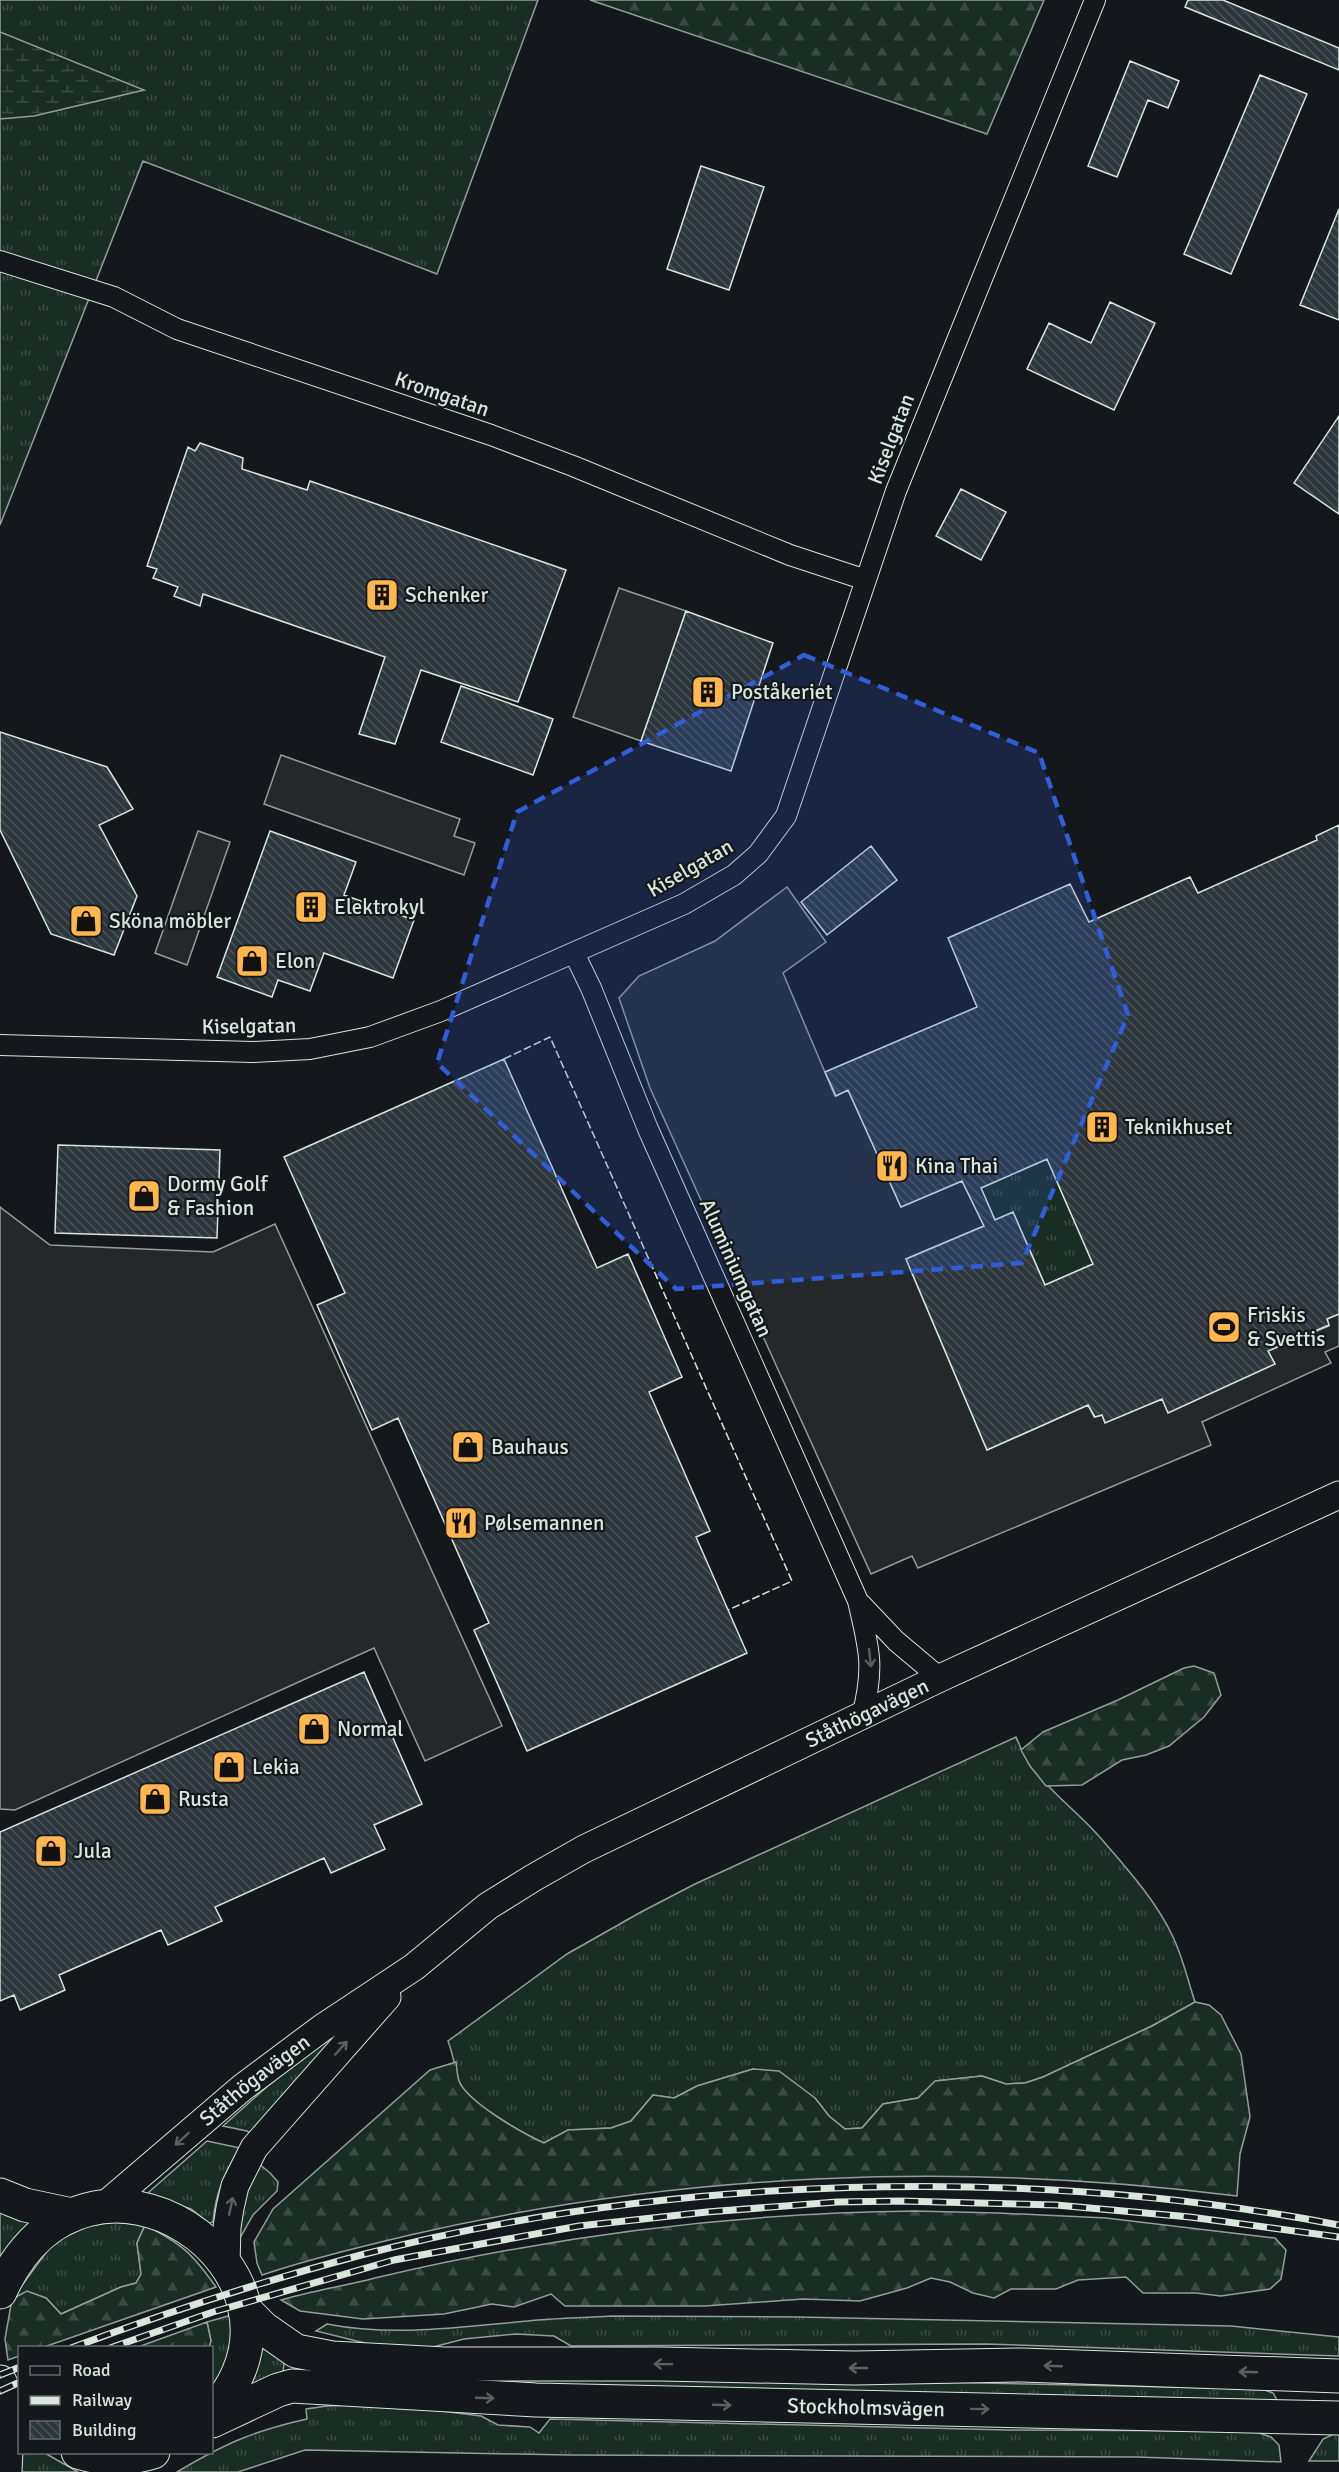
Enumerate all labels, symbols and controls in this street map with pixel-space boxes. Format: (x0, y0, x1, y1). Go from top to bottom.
street label: Kromgatan (391, 366, 493, 422)
street label: Kiselgatan (862, 390, 920, 488)
building icon: Schenker (364, 577, 400, 613)
place label: Schenker (405, 582, 489, 608)
building icon: Poståkeriet (690, 674, 726, 710)
place label: Poståkeriet (731, 679, 833, 705)
street label: Kiselgatan (642, 833, 738, 903)
building icon: Elektrokyl (293, 889, 329, 925)
place label: Elektrokyl (334, 894, 425, 920)
shop icon: Sköna möbler (68, 903, 104, 939)
place label: Sköna möbler (109, 908, 232, 934)
shop icon: Elon (234, 943, 270, 979)
place label: Elon (275, 948, 315, 974)
street label: Kiselgatan (201, 1012, 297, 1040)
building icon: Teknikhuset (1084, 1109, 1120, 1145)
place label: Teknikhuset (1125, 1114, 1232, 1140)
restaurant icon: Kina Thai (874, 1148, 910, 1184)
place label: Kina Thai (915, 1153, 998, 1179)
place label: Dormy Golf & Fashion (167, 1171, 269, 1221)
shop icon: Dormy Golf & Fashion (126, 1178, 162, 1214)
street label: Aluminiumgatan (694, 1195, 778, 1341)
place label: Friskis & Svettis (1247, 1302, 1325, 1352)
sports icon: Friskis & Svettis (1206, 1309, 1242, 1345)
shop icon: Bauhaus (450, 1429, 486, 1465)
place label: Bauhaus (491, 1434, 569, 1460)
restaurant icon: Pølsemannen (443, 1505, 479, 1541)
place label: Pølsemannen (484, 1510, 604, 1536)
one-way arrow (865, 1648, 876, 1668)
street label: Ståthögavägen (801, 1672, 933, 1754)
shop icon: Normal (296, 1711, 332, 1747)
place label: Normal (337, 1716, 403, 1742)
shop icon: Lekia (211, 1749, 247, 1785)
place label: Lekia (252, 1754, 300, 1780)
shop icon: Rusta (137, 1781, 173, 1817)
place label: Rusta (178, 1786, 229, 1812)
shop icon: Jula (33, 1833, 69, 1869)
place label: Jula (74, 1838, 112, 1864)
street label: Ståthögavägen (194, 2029, 315, 2132)
one-way arrow (334, 2041, 348, 2056)
one-way arrow (175, 2132, 190, 2146)
one-way arrow (225, 2197, 237, 2216)
legend (18, 2346, 213, 2454)
one-way arrow (653, 2358, 673, 2370)
text: Road (72, 2359, 111, 2381)
one-way arrow (1043, 2361, 1063, 2372)
one-way arrow (848, 2362, 868, 2374)
one-way arrow (1238, 2366, 1258, 2378)
text: Railway (72, 2389, 133, 2411)
one-way arrow (474, 2392, 494, 2403)
street label: Stockholmsvägen (787, 2393, 945, 2422)
one-way arrow (711, 2399, 731, 2410)
one-way arrow (969, 2404, 989, 2415)
text: Building (72, 2419, 136, 2441)

